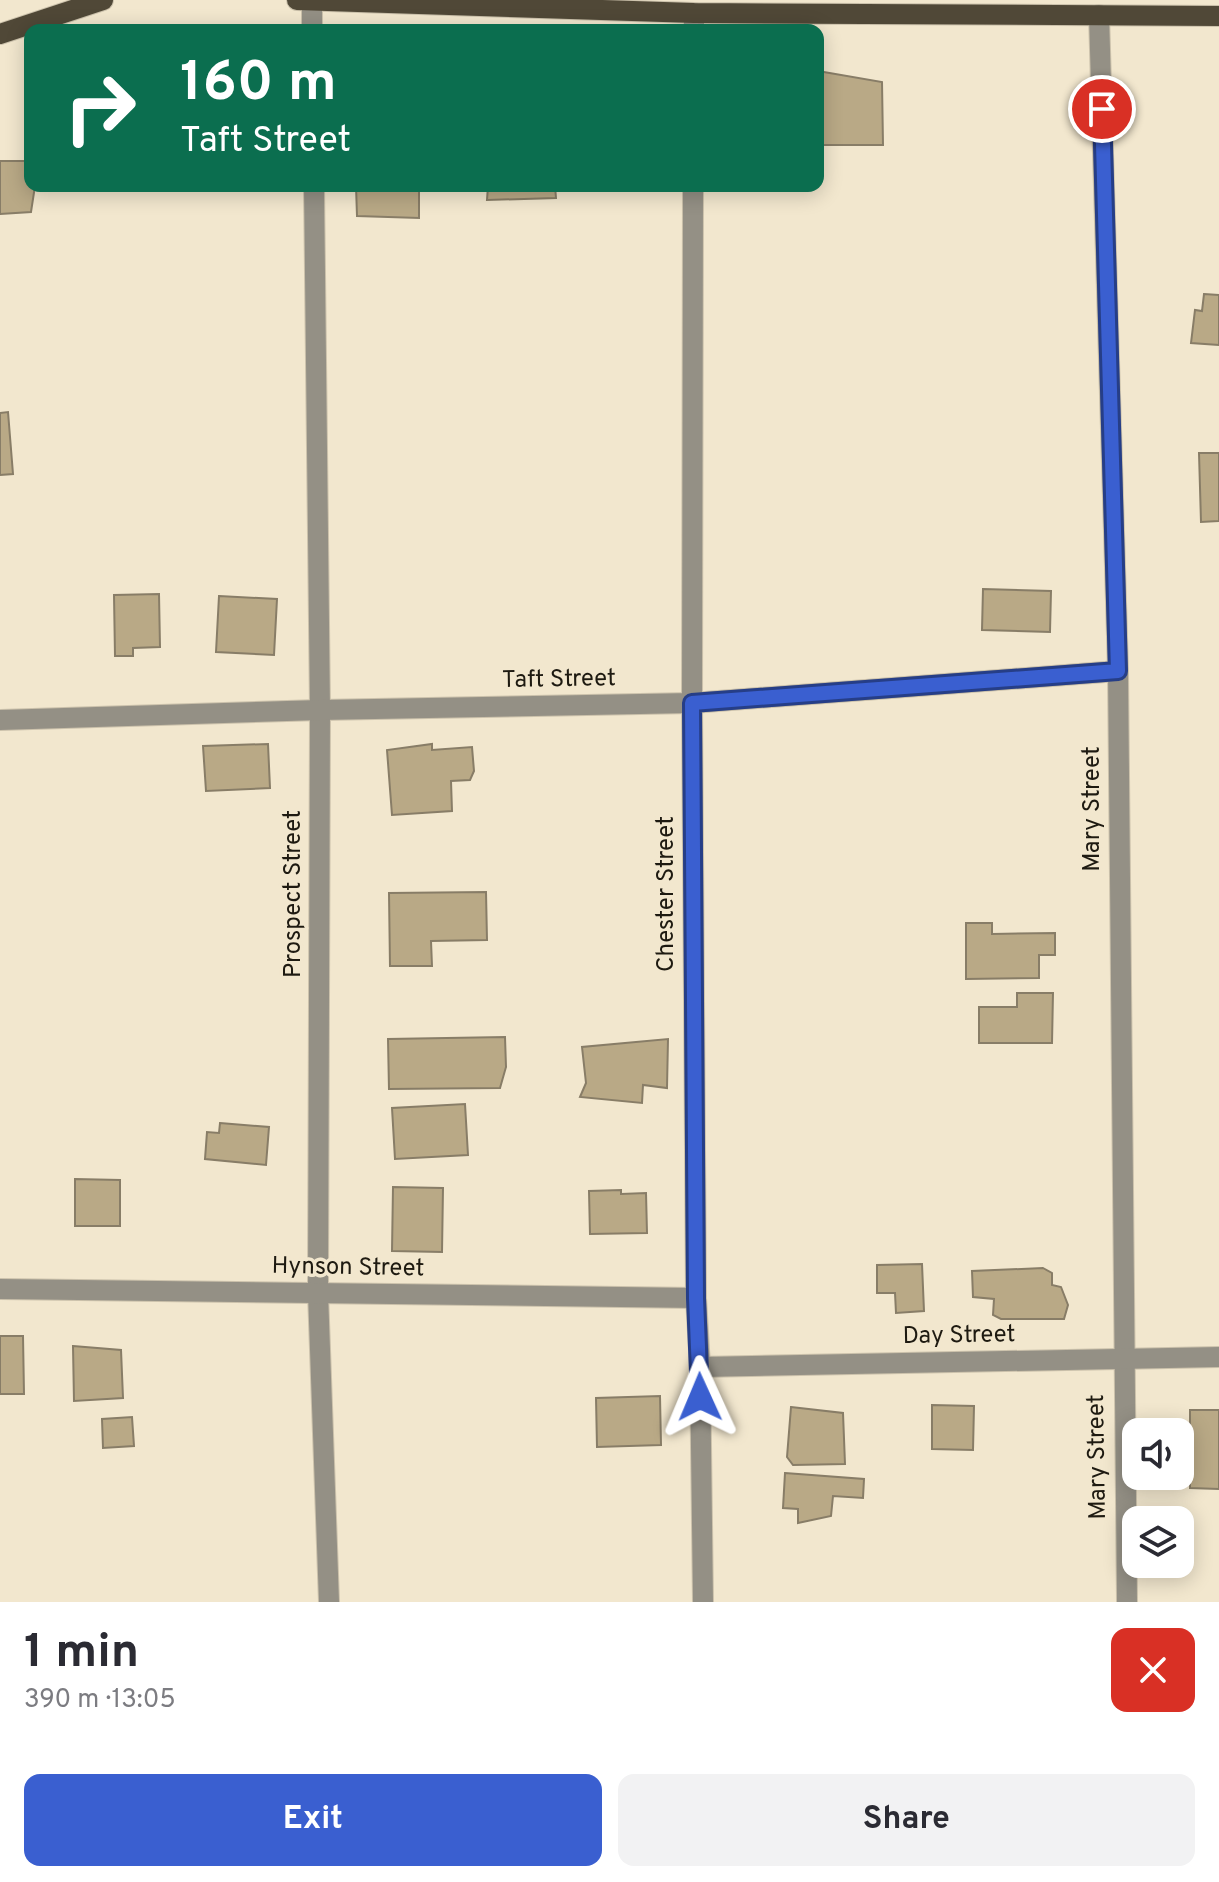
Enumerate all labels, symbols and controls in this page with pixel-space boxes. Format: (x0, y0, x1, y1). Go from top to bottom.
text: 160 m (180, 50, 337, 120)
icon: right (48, 56, 152, 160)
pin (1068, 75, 1136, 143)
icon: arrive (1080, 87, 1124, 131)
text: Taft Street (180, 119, 351, 165)
street label: Taft Street (502, 664, 616, 696)
street label: Mary Street (1078, 746, 1108, 872)
street label: Prospect Street (279, 810, 309, 978)
street label: Chester Street (652, 816, 682, 972)
street label: Hynson Street (271, 1252, 425, 1284)
street label: Day Street (902, 1320, 1016, 1352)
position arrow (658, 1355, 742, 1439)
street label: Mary Street (1082, 1394, 1114, 1520)
map controls (1122, 1418, 1194, 1578)
button: sound (1122, 1418, 1194, 1490)
button: layers (1122, 1506, 1194, 1578)
text: 1 min (24, 1624, 139, 1684)
button: close (1111, 1628, 1195, 1712)
text: 390 m · 13:05 (24, 1684, 176, 1717)
button: Exit (24, 1774, 602, 1866)
button: Share (618, 1774, 1195, 1866)

